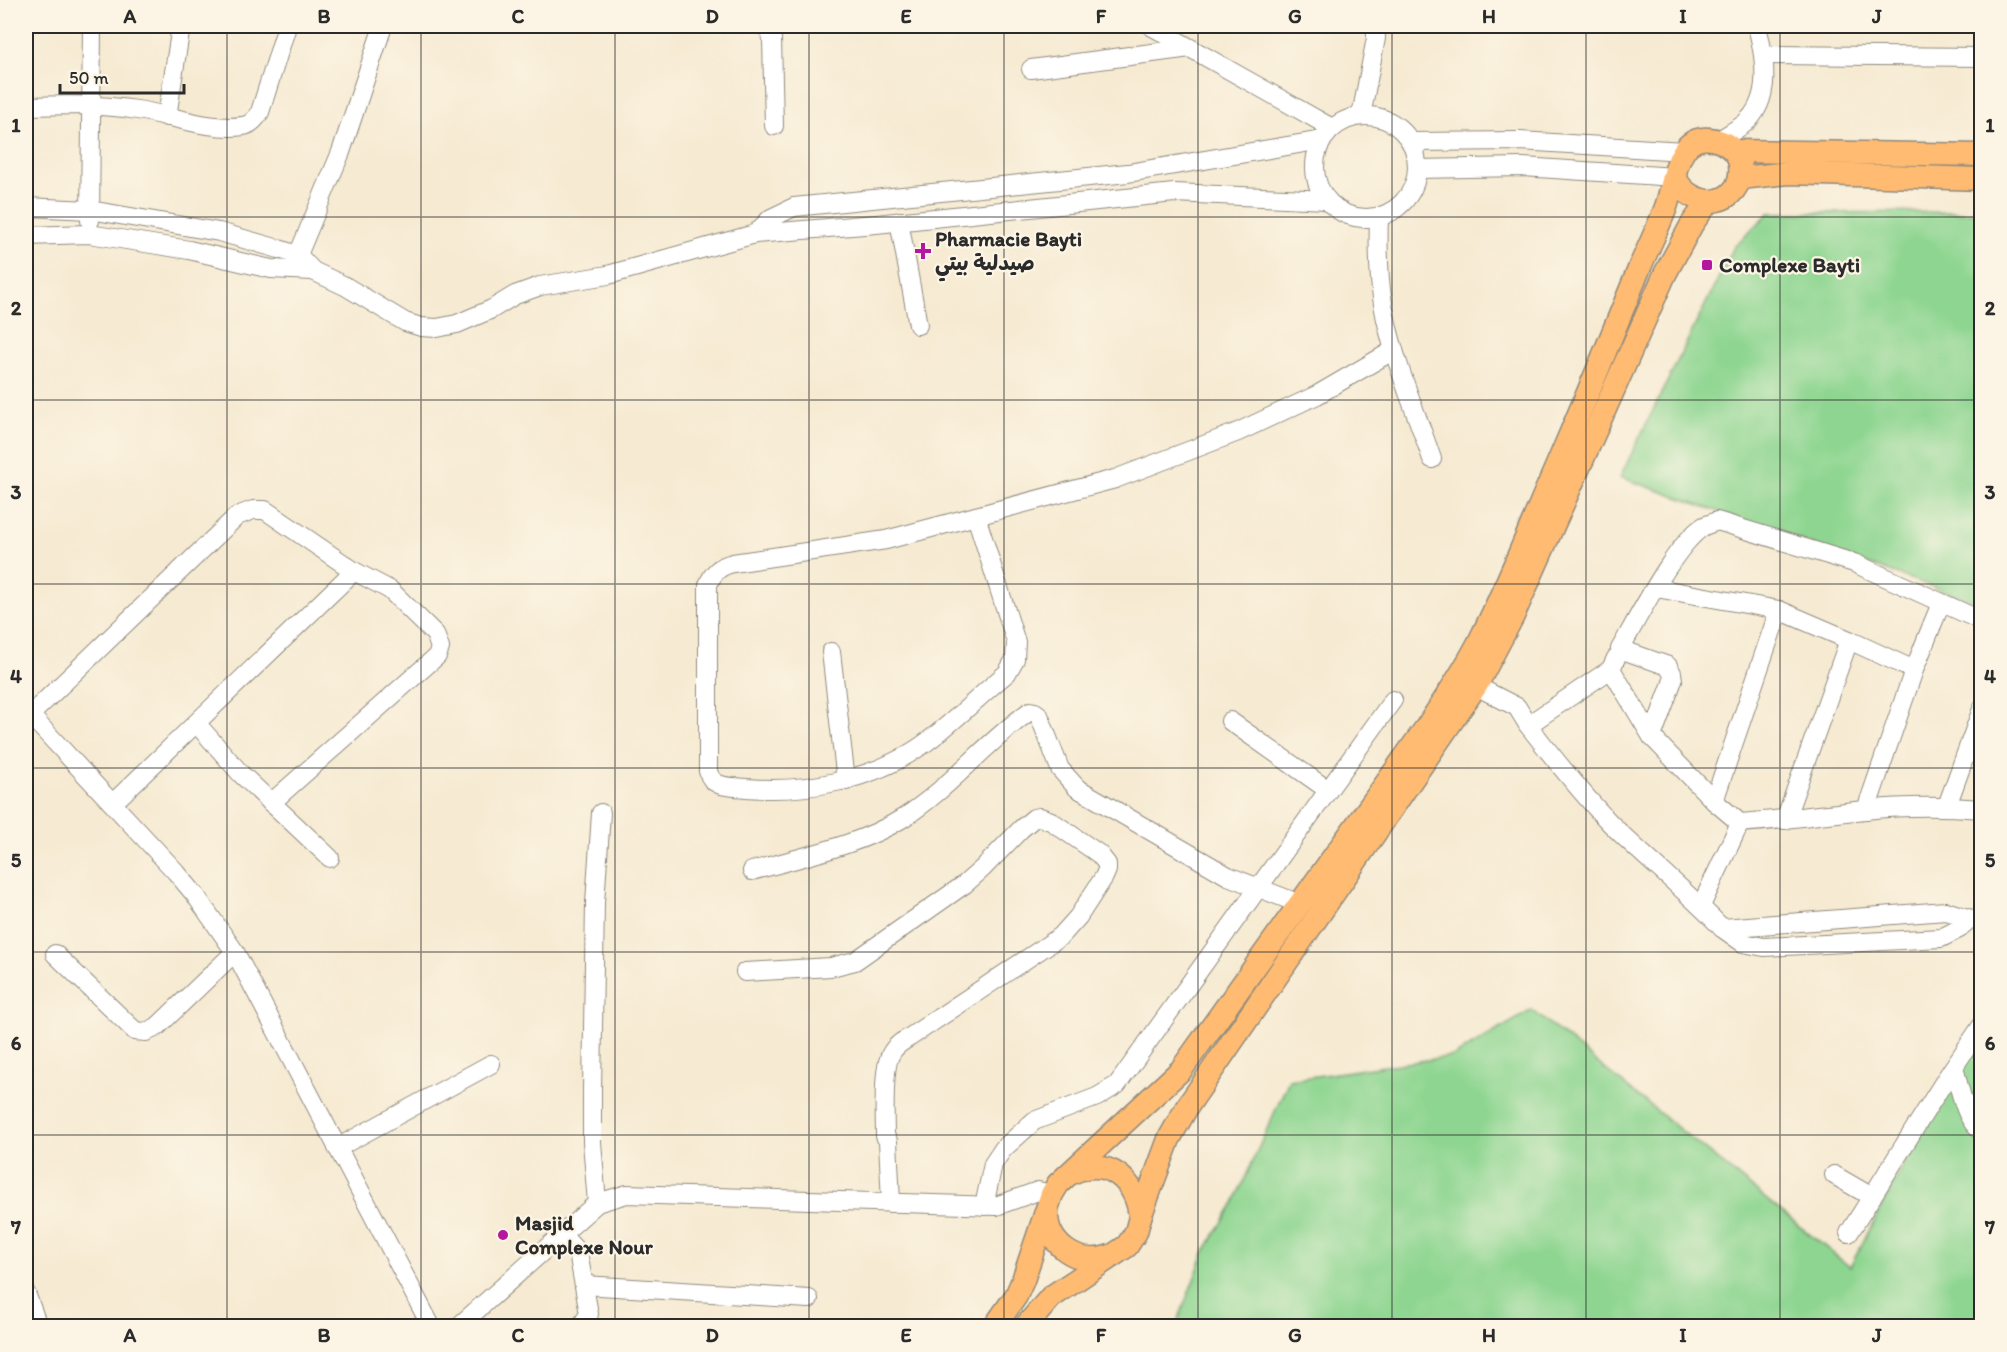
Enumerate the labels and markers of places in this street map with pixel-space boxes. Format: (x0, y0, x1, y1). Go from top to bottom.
place label: Pharmacie Bayti صيدلية بيتي (935, 226, 1082, 282)
marker: Pharmacie Bayti صيدلية بيتي (916, 244, 930, 258)
place label: Complexe Bayti (1719, 252, 1860, 278)
marker: Complexe Bayti (1700, 258, 1714, 272)
place label: Masjid Complexe Nour (515, 1210, 654, 1260)
marker: Masjid Complexe Nour (496, 1228, 510, 1242)

